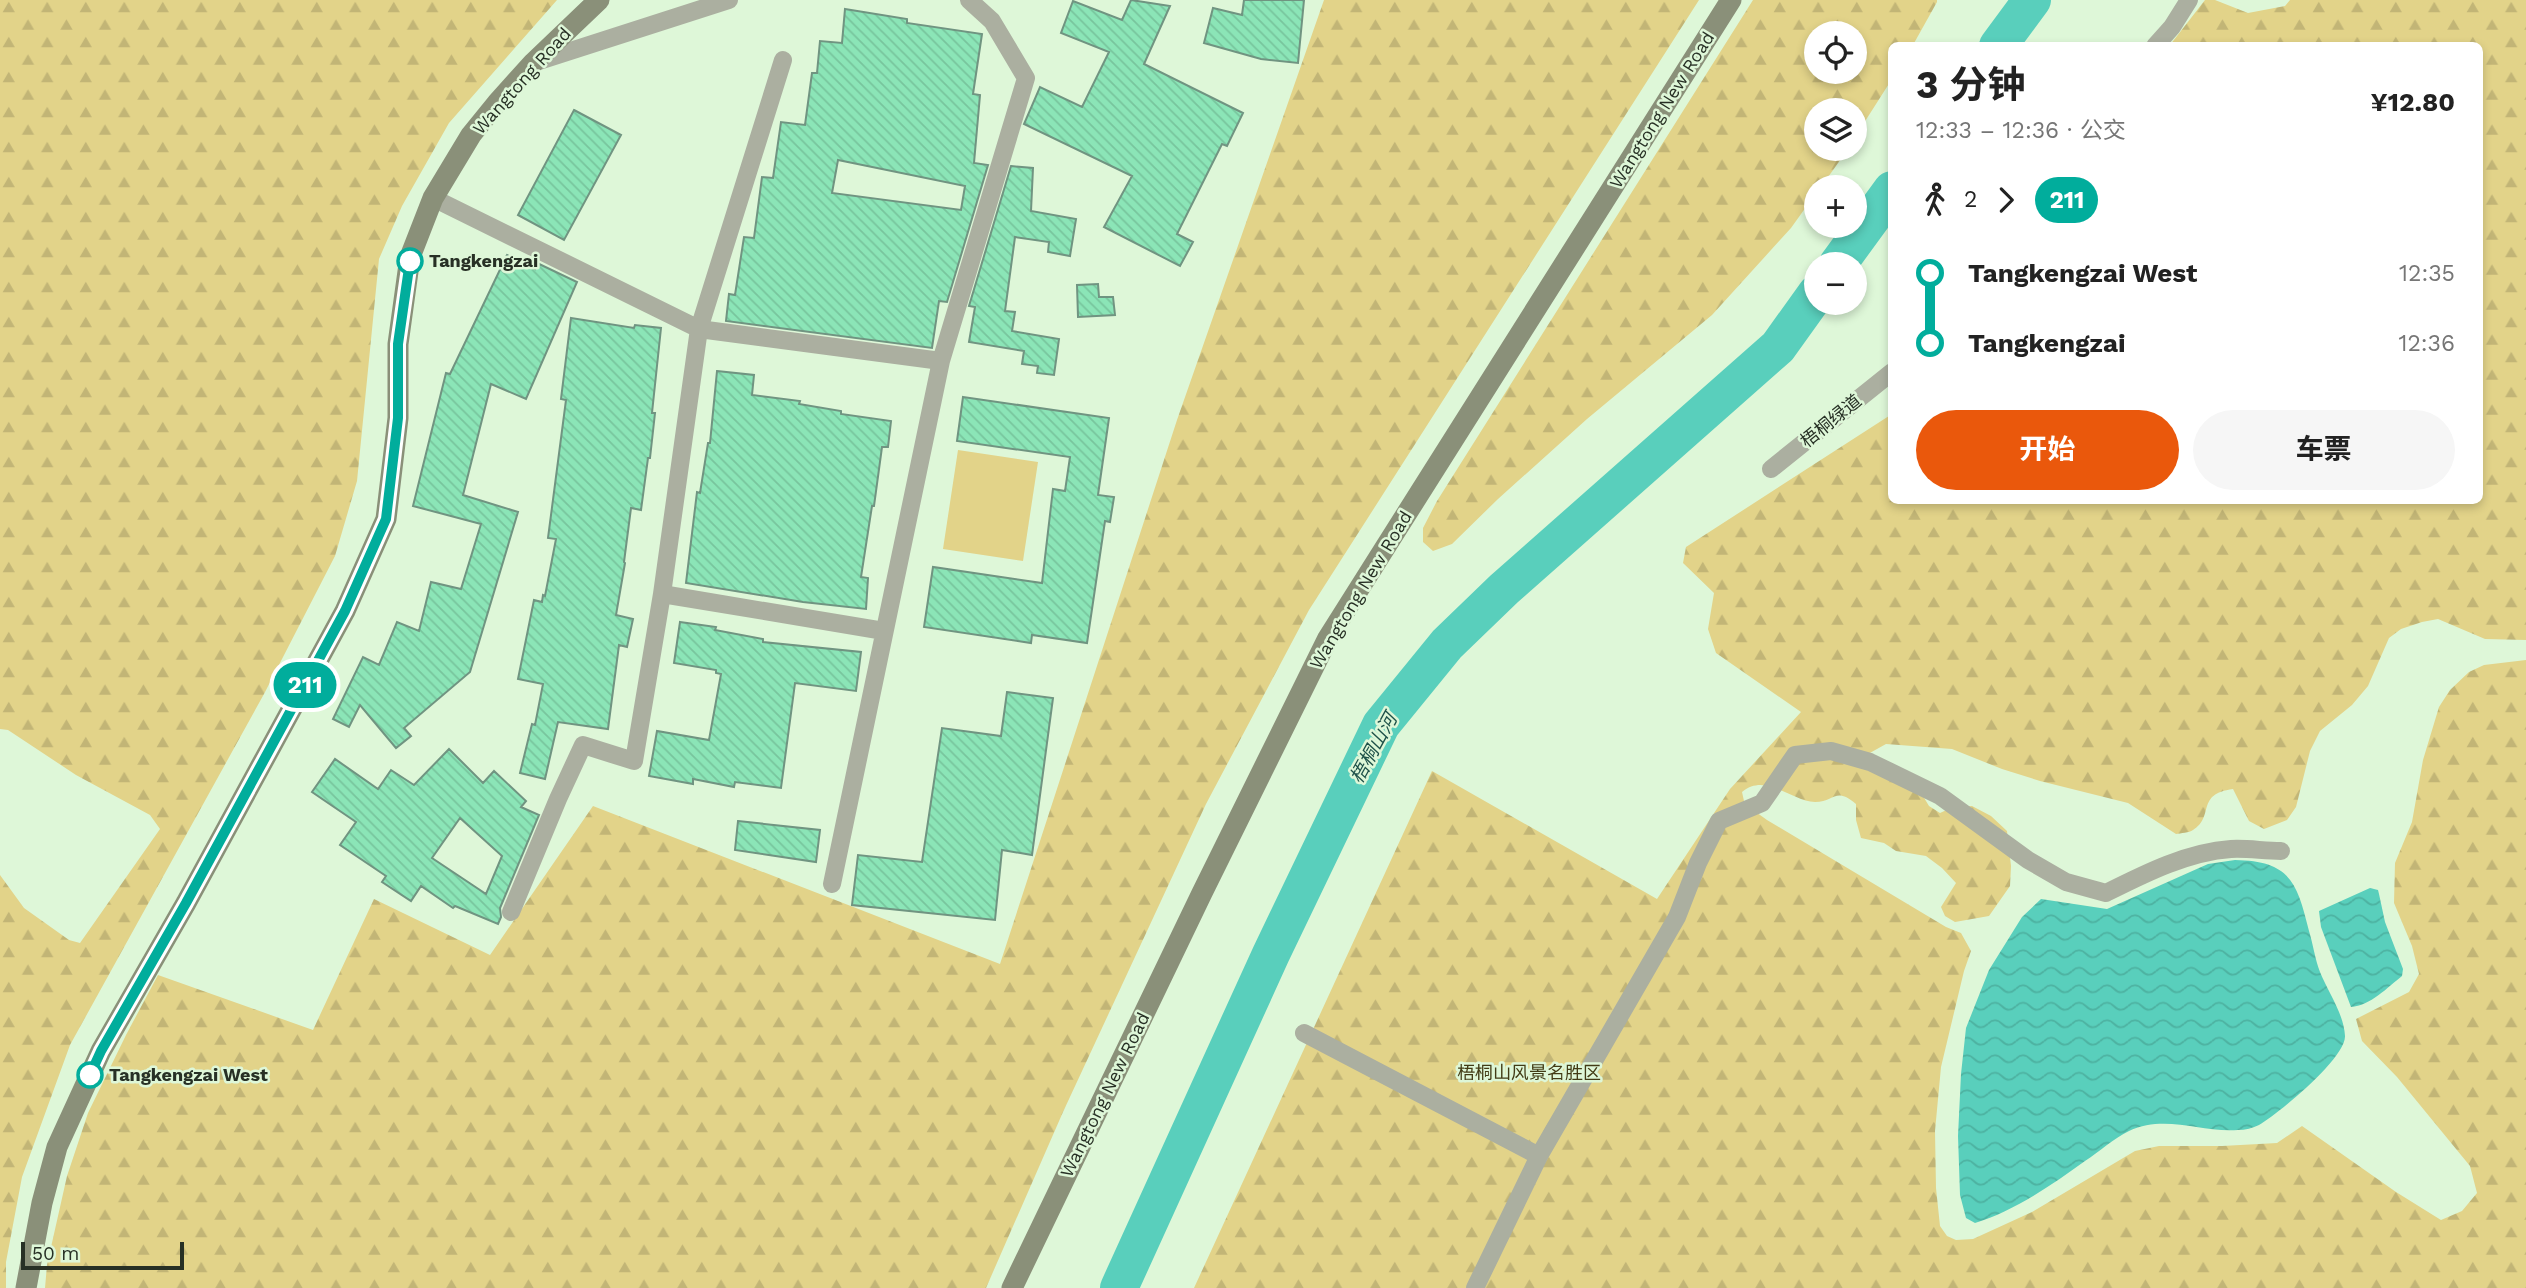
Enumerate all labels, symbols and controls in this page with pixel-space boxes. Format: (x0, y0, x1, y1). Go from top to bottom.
map controls (1804, 21, 1867, 315)
button: locate (1804, 21, 1867, 84)
street label: Wangtong Road (468, 23, 575, 138)
street label: Wangtong New Road (1605, 28, 1718, 192)
text: 3 分钟 (1916, 63, 2025, 107)
text: ¥12.80 (2370, 87, 2455, 117)
button: layers (1804, 98, 1867, 161)
text: 12:33 – 12:36 · 公交 (1916, 117, 2126, 144)
button: + (1804, 175, 1867, 238)
icon: walk (1916, 181, 1954, 219)
icon: forward (1987, 181, 2025, 219)
text: 2 (1964, 186, 1977, 213)
text: 211 (2049, 186, 2084, 214)
marker: Tangkengzai (397, 248, 423, 274)
place label: Tangkengzai (429, 250, 538, 271)
button: − (1804, 252, 1867, 315)
text: Tangkengzai West (1968, 258, 2197, 288)
text: 12:35 (2399, 260, 2455, 287)
text: Tangkengzai (1968, 328, 2126, 358)
text: 12:36 (2398, 330, 2455, 357)
street label: 梧桐绿道 (1796, 390, 1865, 451)
button: 开始 (1916, 410, 2179, 490)
button: 车票 (2193, 410, 2455, 490)
street label: Wangtong New Road (1305, 507, 1416, 673)
line badge: 211 (265, 662, 345, 708)
text: 211 (288, 671, 323, 699)
water label: 梧桐山河 (1345, 706, 1404, 787)
street label: Wangtong New Road (1056, 1009, 1154, 1181)
marker: Tangkengzai West (77, 1062, 103, 1088)
park label: 梧桐山风景名胜区 (1457, 1062, 1601, 1083)
place label: Tangkengzai West (109, 1064, 268, 1085)
scale bar (21, 1239, 184, 1271)
text: 50 m (32, 1242, 79, 1265)

